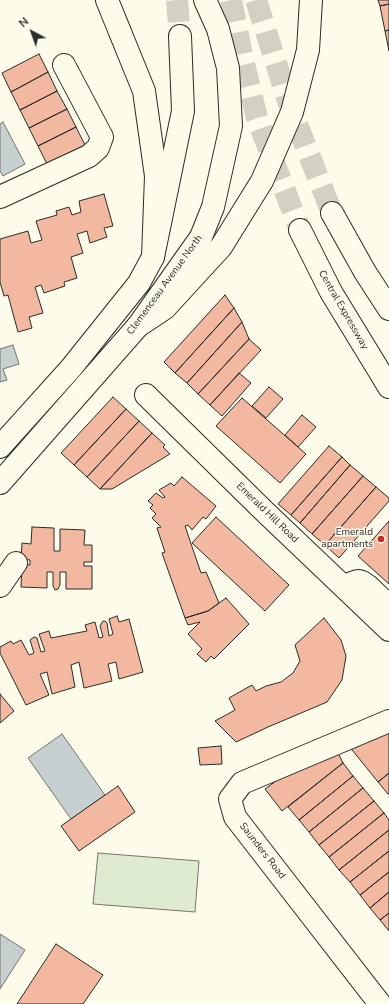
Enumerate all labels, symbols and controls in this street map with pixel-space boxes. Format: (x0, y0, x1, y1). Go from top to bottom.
north arrow (12, 12, 52, 52)
text: N (16, 14, 32, 31)
street label: Clemenceau Avenue North (125, 233, 205, 337)
street label: Central Expressway (316, 268, 370, 352)
street label: Emerald Hill Road (234, 480, 300, 546)
place label: Emerald apartments (321, 527, 373, 550)
marker: Emerald apartments (376, 534, 386, 544)
street label: Saunders Road (236, 820, 288, 882)

